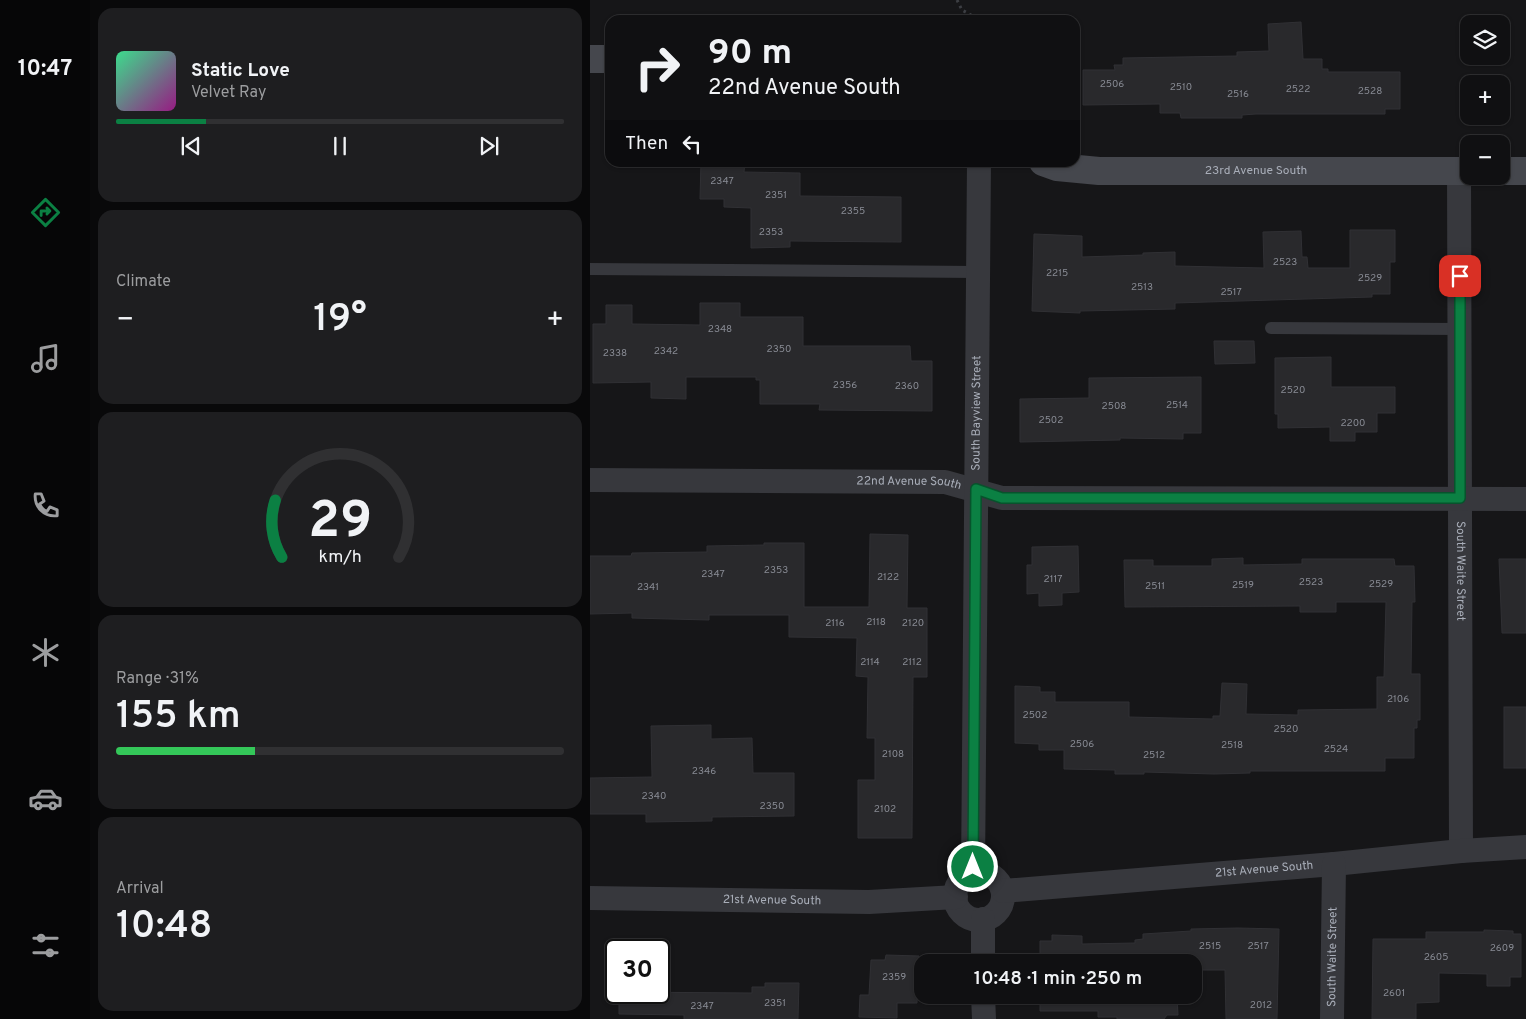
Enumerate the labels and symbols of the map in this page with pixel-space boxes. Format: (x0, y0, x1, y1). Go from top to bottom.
house number: 2506 (1100, 78, 1124, 91)
house number: 2510 (1170, 81, 1192, 94)
house number: 2522 (1286, 83, 1310, 96)
house number: 2528 (1358, 85, 1382, 98)
house number: 2516 (1227, 88, 1249, 101)
street label: 23rd Avenue South (1205, 163, 1307, 179)
house number: 2347 (710, 175, 734, 188)
house number: 2351 (765, 189, 787, 202)
house number: 2355 (841, 205, 865, 218)
house number: 2353 (759, 226, 783, 239)
pin (1439, 255, 1481, 297)
house number: 2523 (1273, 256, 1297, 269)
house number: 2215 (1046, 267, 1068, 280)
house number: 2529 (1358, 272, 1382, 285)
house number: 2513 (1131, 281, 1153, 294)
house number: 2517 (1220, 286, 1242, 299)
house number: 2348 (708, 323, 732, 336)
house number: 2350 (767, 343, 791, 356)
house number: 2342 (654, 345, 678, 358)
house number: 2338 (603, 347, 627, 360)
street label: South Bayview Street (968, 355, 985, 471)
house number: 2356 (833, 379, 857, 392)
house number: 2360 (895, 380, 919, 393)
house number: 2520 (1281, 384, 1305, 397)
house number: 2514 (1166, 399, 1188, 412)
house number: 2508 (1102, 400, 1126, 413)
house number: 2502 (1039, 414, 1063, 427)
house number: 2200 (1340, 417, 1366, 430)
street label: 22nd Avenue South (856, 474, 963, 494)
street label: South Waite Street (1452, 521, 1468, 621)
house number: 2353 (764, 564, 788, 577)
house number: 2347 (701, 568, 725, 581)
house number: 2122 (877, 571, 899, 584)
house number: 2117 (1044, 573, 1062, 586)
house number: 2523 (1299, 576, 1323, 589)
house number: 2529 (1369, 578, 1393, 591)
house number: 2519 (1232, 579, 1254, 592)
house number: 2511 (1145, 580, 1165, 593)
house number: 2341 (637, 581, 659, 594)
house number: 2118 (866, 616, 886, 629)
house number: 2116 (825, 617, 845, 630)
house number: 2120 (902, 617, 924, 630)
house number: 2114 (860, 656, 880, 669)
house number: 2112 (902, 656, 922, 669)
house number: 2106 (1387, 693, 1409, 706)
house number: 2502 (1023, 709, 1047, 722)
house number: 2520 (1274, 723, 1298, 736)
house number: 2506 (1070, 738, 1094, 751)
house number: 2518 (1221, 739, 1243, 752)
house number: 2524 (1324, 743, 1348, 756)
house number: 2108 (882, 748, 904, 761)
house number: 2512 (1143, 749, 1165, 762)
house number: 2346 (692, 765, 716, 778)
house number: 2340 (642, 790, 666, 803)
house number: 2350 (760, 800, 784, 813)
house number: 2102 (874, 803, 896, 816)
position arrow (946, 840, 998, 892)
street label: 21st Avenue South (1214, 858, 1314, 882)
street label: 21st Avenue South (723, 892, 821, 909)
street label: South Waite Street (1324, 907, 1341, 1007)
speed limit sign: 30 (605, 939, 670, 1004)
house number: 2515 (1199, 940, 1221, 953)
house number: 2517 (1247, 940, 1269, 953)
house number: 2609 (1490, 942, 1514, 955)
house number: 2605 (1424, 951, 1448, 964)
house number: 2359 (882, 971, 906, 984)
house number: 2601 (1383, 987, 1405, 1000)
house number: 2351 (764, 997, 786, 1010)
house number: 2012 (1250, 999, 1272, 1012)
house number: 2347 (690, 1000, 714, 1013)

